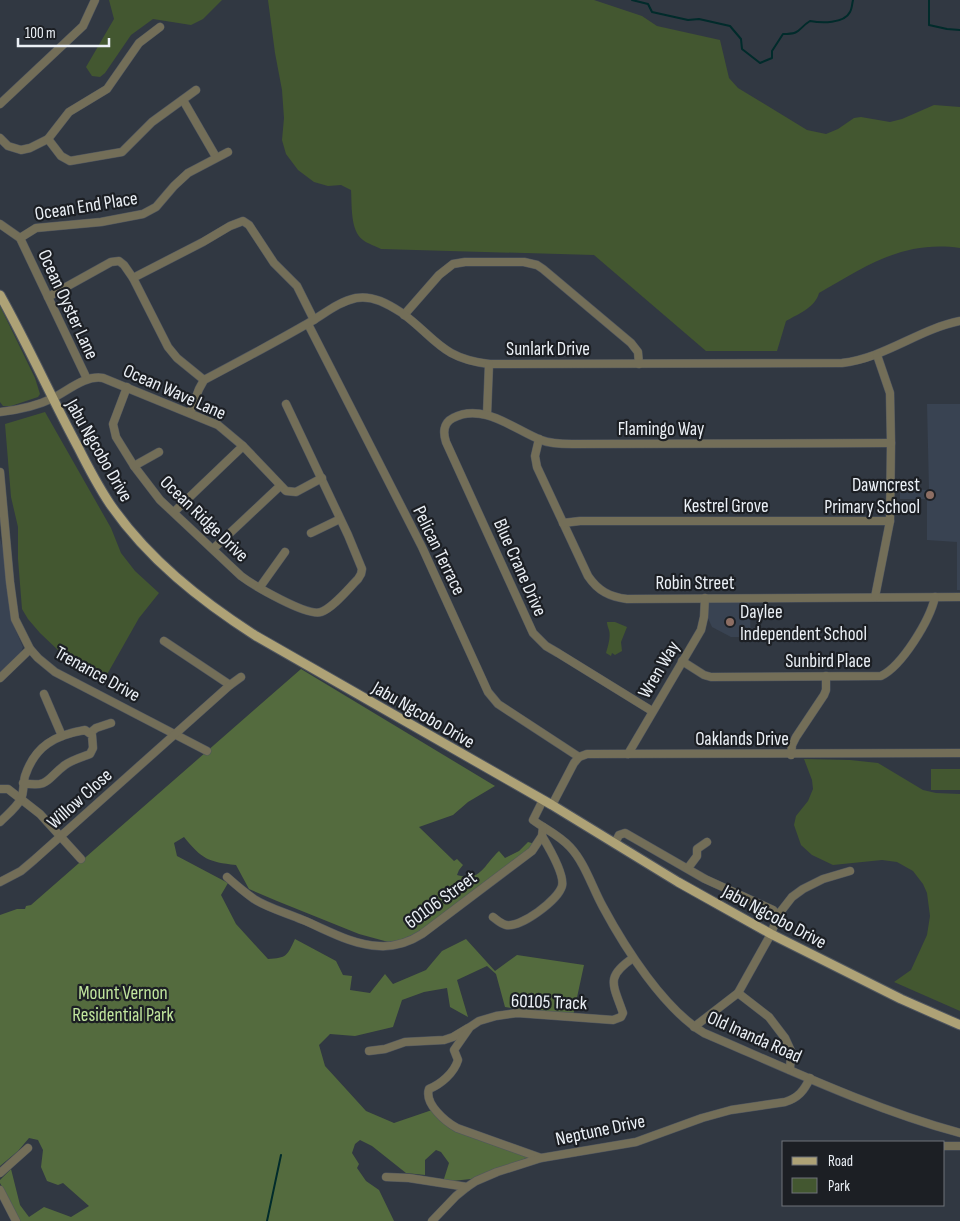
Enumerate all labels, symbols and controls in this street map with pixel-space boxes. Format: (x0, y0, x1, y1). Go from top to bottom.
scale bar (18, 15, 109, 47)
text: 100 m (25, 24, 56, 43)
street label: Ocean End Place (33, 187, 139, 226)
street label: Ocean Oyster Lane (32, 246, 103, 363)
street label: Sunlark Drive (506, 338, 590, 361)
street label: Ocean Wave Lane (119, 359, 229, 425)
street label: Jabu Ngcobo Drive (60, 394, 137, 506)
street label: Flamingo Way (618, 418, 705, 441)
street label: Ocean Ridge Drive (155, 471, 253, 567)
place label: Dawncrest Primary School (824, 474, 920, 519)
marker: Dawncrest Primary School (924, 489, 936, 501)
street label: Kestrel Grove (683, 495, 769, 518)
street label: Pelican Terrace (407, 502, 470, 599)
street label: Blue Crane Drive (488, 515, 551, 620)
street label: Robin Street (655, 572, 735, 595)
place label: Daylee Independent School (740, 601, 867, 646)
marker: Daylee Independent School (724, 616, 736, 628)
street label: Wren Way (633, 637, 686, 702)
street label: Trenance Drive (51, 641, 144, 707)
street label: Sunbird Place (785, 650, 871, 673)
street label: Jabu Ngcobo Drive (367, 676, 479, 754)
street label: Oaklands Drive (695, 728, 789, 751)
street label: Willow Close (43, 764, 117, 834)
street label: 60106 Street (400, 866, 482, 934)
street label: Jabu Ngcobo Drive (717, 880, 830, 954)
park label: Mount Vernon Residential Park (72, 982, 174, 1027)
street label: 60105 Track (510, 990, 588, 1015)
street label: Old Inanda Road (703, 1006, 805, 1068)
street label: Neptune Drive (553, 1110, 647, 1151)
legend (782, 1141, 945, 1206)
text: Road (828, 1152, 853, 1171)
text: Park (828, 1177, 850, 1196)

